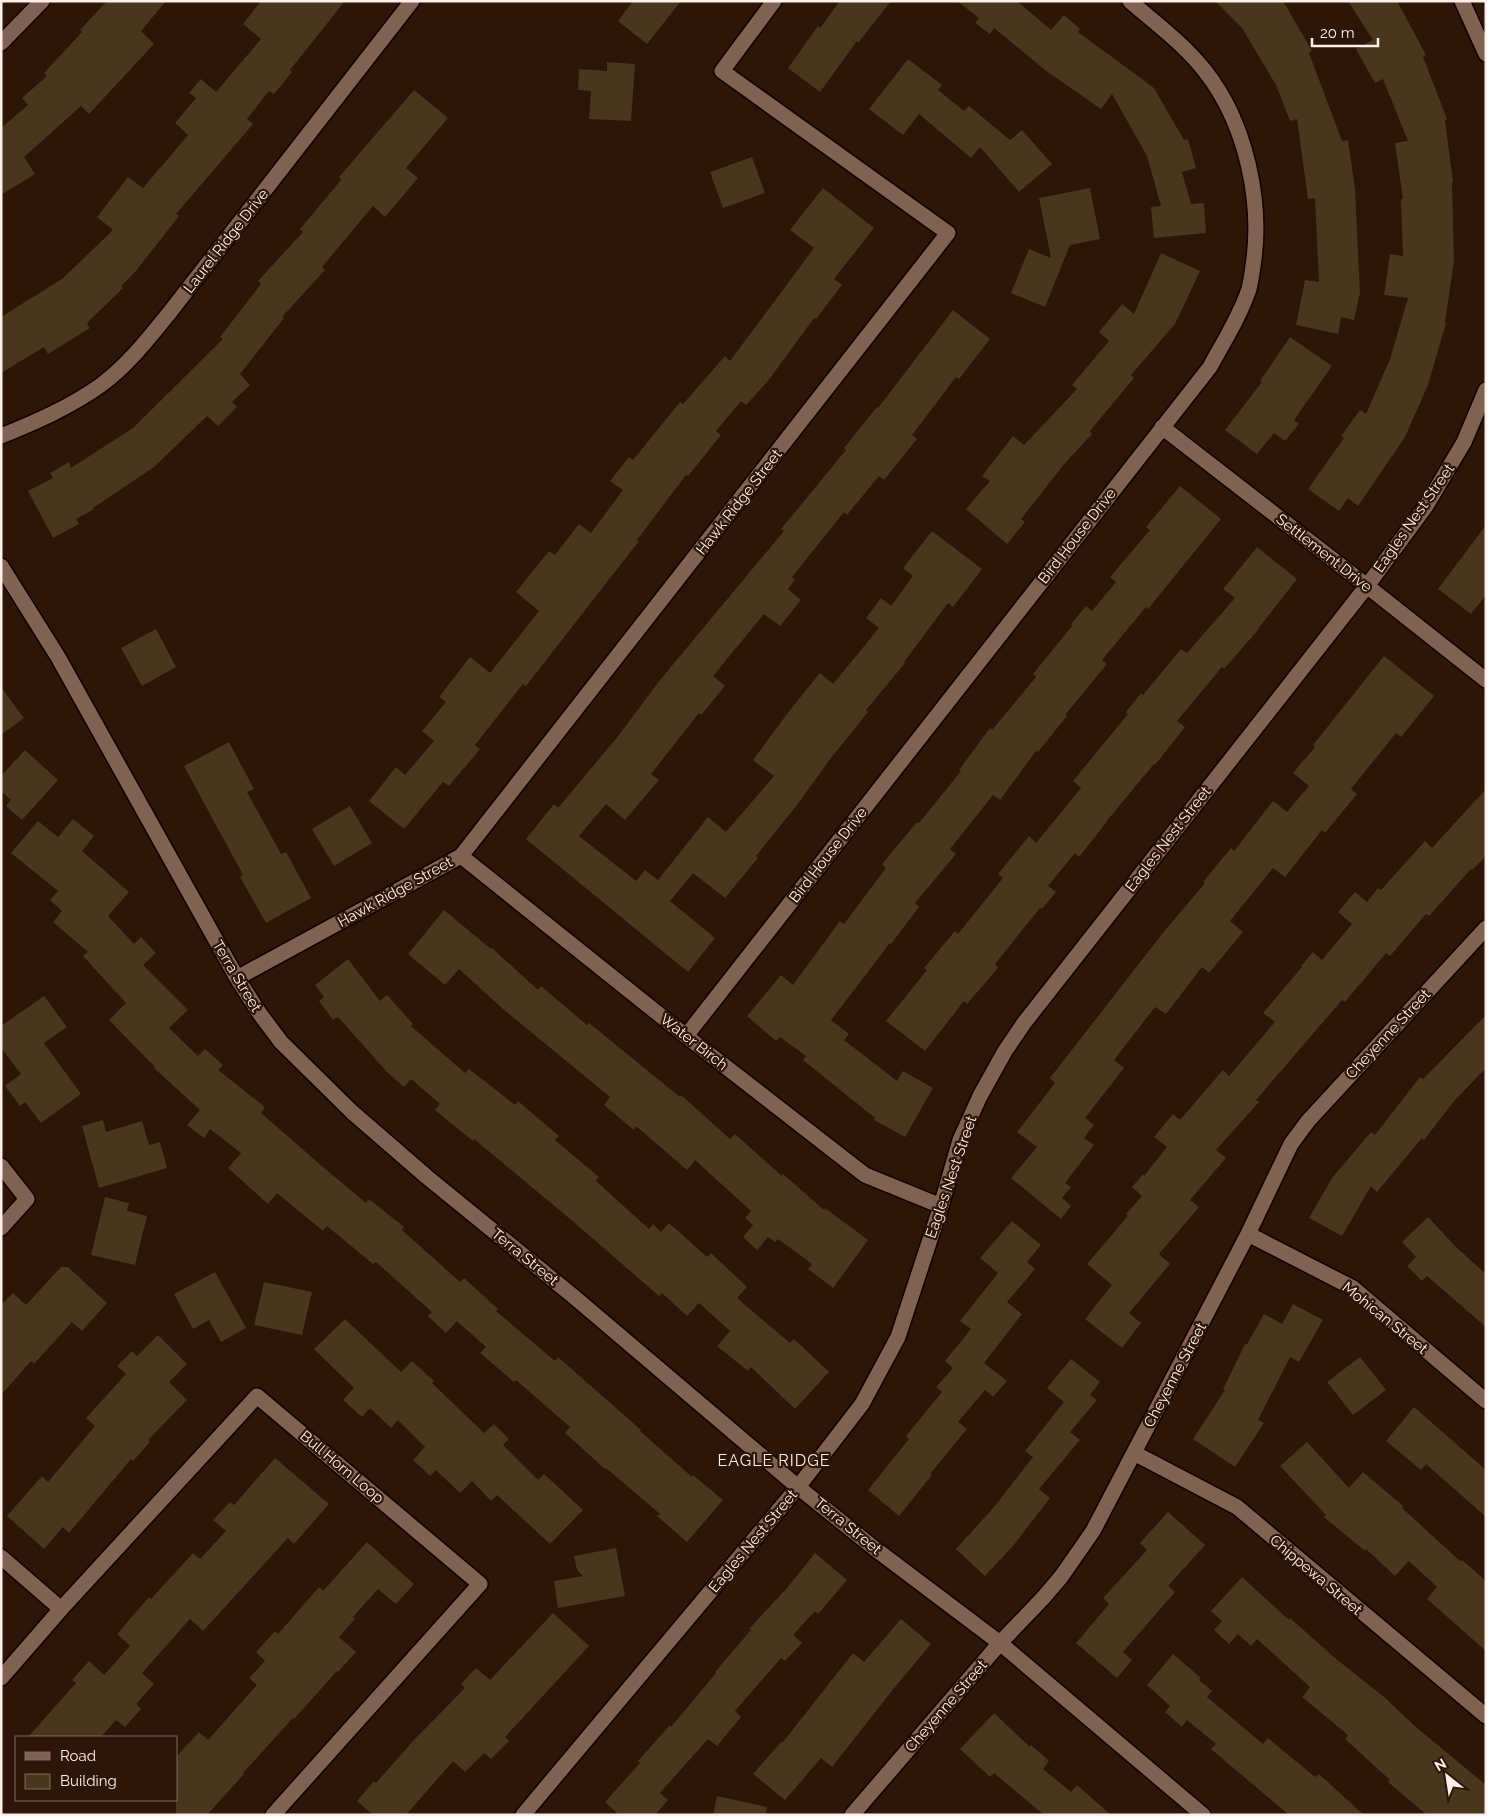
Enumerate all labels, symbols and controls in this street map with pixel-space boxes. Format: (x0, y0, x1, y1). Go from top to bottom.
scale bar (1312, 15, 1378, 47)
text: 20 m (1320, 24, 1355, 42)
street label: Laurel Ridge Drive (180, 185, 272, 297)
street label: Hawk Ridge Street (692, 446, 786, 558)
street label: Eagles Nest Street (1370, 460, 1458, 576)
street label: Bird House Drive (1034, 485, 1120, 587)
street label: Settlement Drive (1272, 510, 1376, 596)
street label: Eagles Nest Street (1121, 783, 1215, 895)
street label: Bird House Drive (785, 804, 871, 906)
street label: Hawk Ridge Street (334, 853, 456, 931)
street label: Terra Street (209, 937, 265, 1015)
street label: Cheyenne Street (1342, 985, 1434, 1083)
street label: Water Birch (657, 1010, 731, 1074)
street label: Eagles Nest Street (922, 1113, 980, 1241)
street label: Terra Street (488, 1225, 562, 1289)
street label: Mohican Street (1339, 1278, 1431, 1358)
street label: Cheyenne Street (1140, 1320, 1210, 1430)
street label: Bull Horn Loop (296, 1427, 388, 1507)
district label: EAGLE RIDGE (718, 1451, 830, 1470)
street label: Eagles Nest Street (705, 1486, 801, 1596)
street label: Terra Street (811, 1494, 885, 1558)
street label: Chippewa Street (1266, 1531, 1366, 1619)
street label: Cheyenne Street (901, 1656, 991, 1756)
legend (15, 1736, 178, 1801)
text: Road (60, 1747, 96, 1765)
north arrow (1422, 1751, 1472, 1801)
text: N (1432, 1755, 1449, 1774)
text: Building (60, 1772, 117, 1790)

